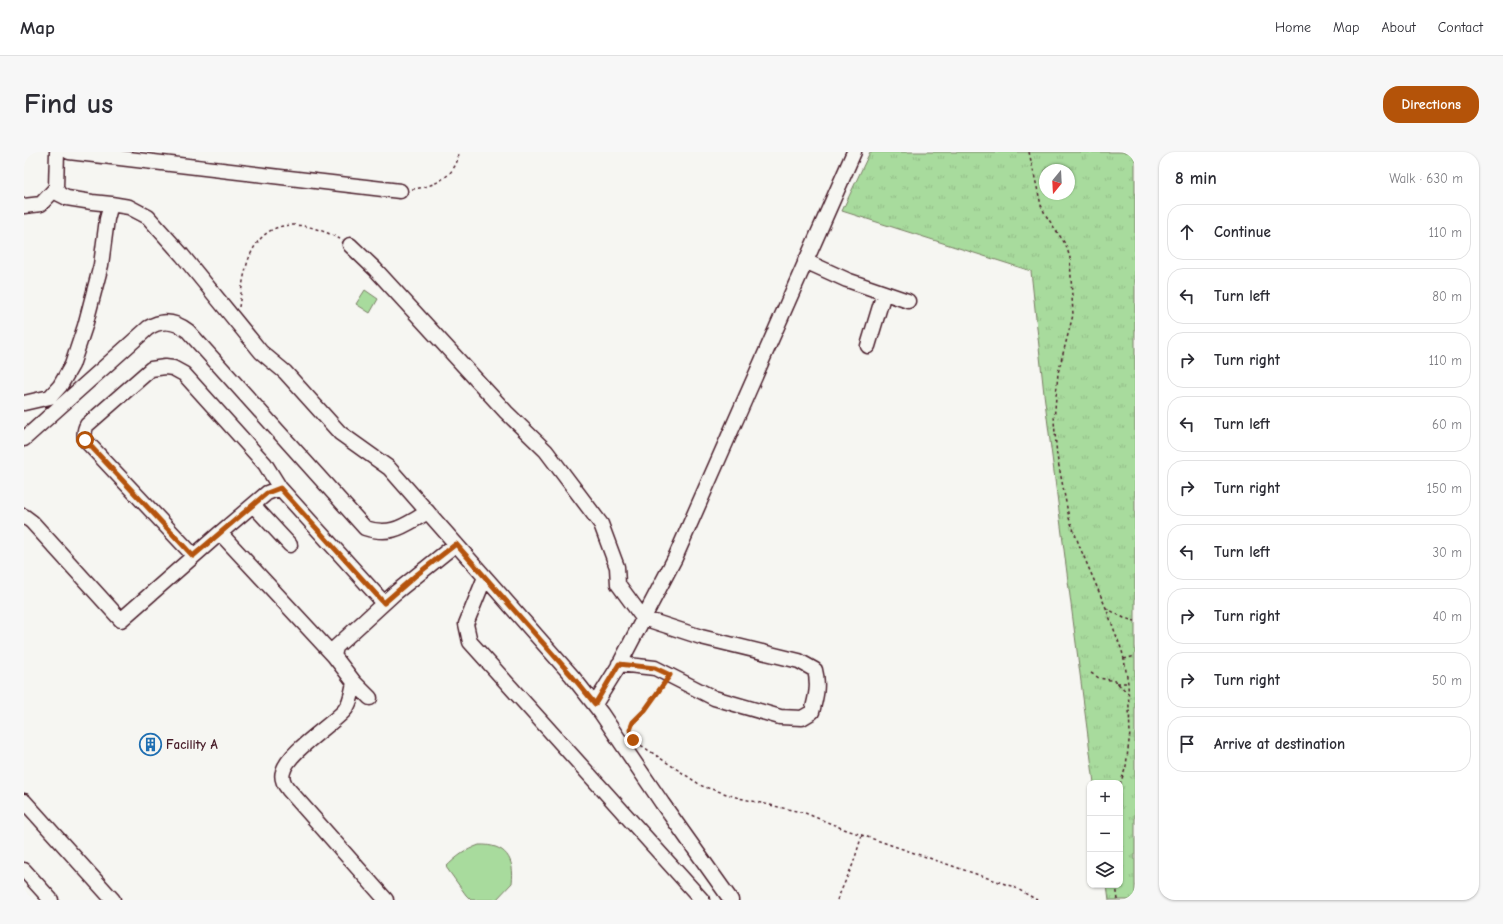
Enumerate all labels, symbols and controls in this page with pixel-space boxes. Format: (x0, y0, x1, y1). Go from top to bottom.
text: Map (20, 17, 55, 39)
text: Home (1275, 19, 1311, 36)
text: Map (1333, 19, 1359, 36)
text: About (1381, 19, 1416, 36)
text: Contact (1438, 19, 1483, 36)
button: Directions (1383, 86, 1479, 123)
text: Find us (24, 88, 113, 120)
north arrow (1039, 164, 1075, 200)
text: 8 min (1175, 169, 1217, 188)
text: Walk · 630 m (1389, 171, 1463, 186)
icon: ahead (1176, 221, 1198, 243)
text: Continue (1214, 223, 1271, 241)
text: 110 m (1429, 225, 1462, 240)
icon: left (1176, 285, 1198, 307)
text: Turn left (1214, 287, 1270, 305)
text: 80 m (1432, 289, 1462, 304)
icon: right (1176, 349, 1198, 371)
text: Turn right (1214, 351, 1280, 369)
text: 110 m (1429, 353, 1462, 368)
icon: left (1176, 413, 1198, 435)
text: Turn left (1214, 415, 1270, 433)
text: 60 m (1432, 417, 1462, 432)
route start (76, 431, 94, 449)
icon: right (1176, 477, 1198, 499)
text: Turn right (1214, 479, 1280, 497)
text: 150 m (1427, 481, 1462, 496)
icon: left (1176, 541, 1198, 563)
text: Turn left (1214, 543, 1270, 561)
text: 30 m (1432, 545, 1462, 560)
icon: right (1176, 605, 1198, 627)
text: Turn right (1214, 607, 1280, 625)
text: 40 m (1433, 609, 1462, 624)
icon: right (1176, 669, 1198, 691)
text: Turn right (1214, 671, 1280, 689)
text: 50 m (1432, 673, 1462, 688)
building icon: Facility A (138, 731, 164, 757)
route end (624, 731, 642, 749)
icon: arrive (1176, 733, 1198, 755)
text: Arrive at destination (1214, 735, 1345, 753)
place label: Facility A (166, 737, 218, 752)
map controls (1087, 780, 1123, 888)
button: + (1087, 780, 1123, 816)
button: − (1087, 816, 1123, 852)
button: layers (1087, 852, 1123, 888)

